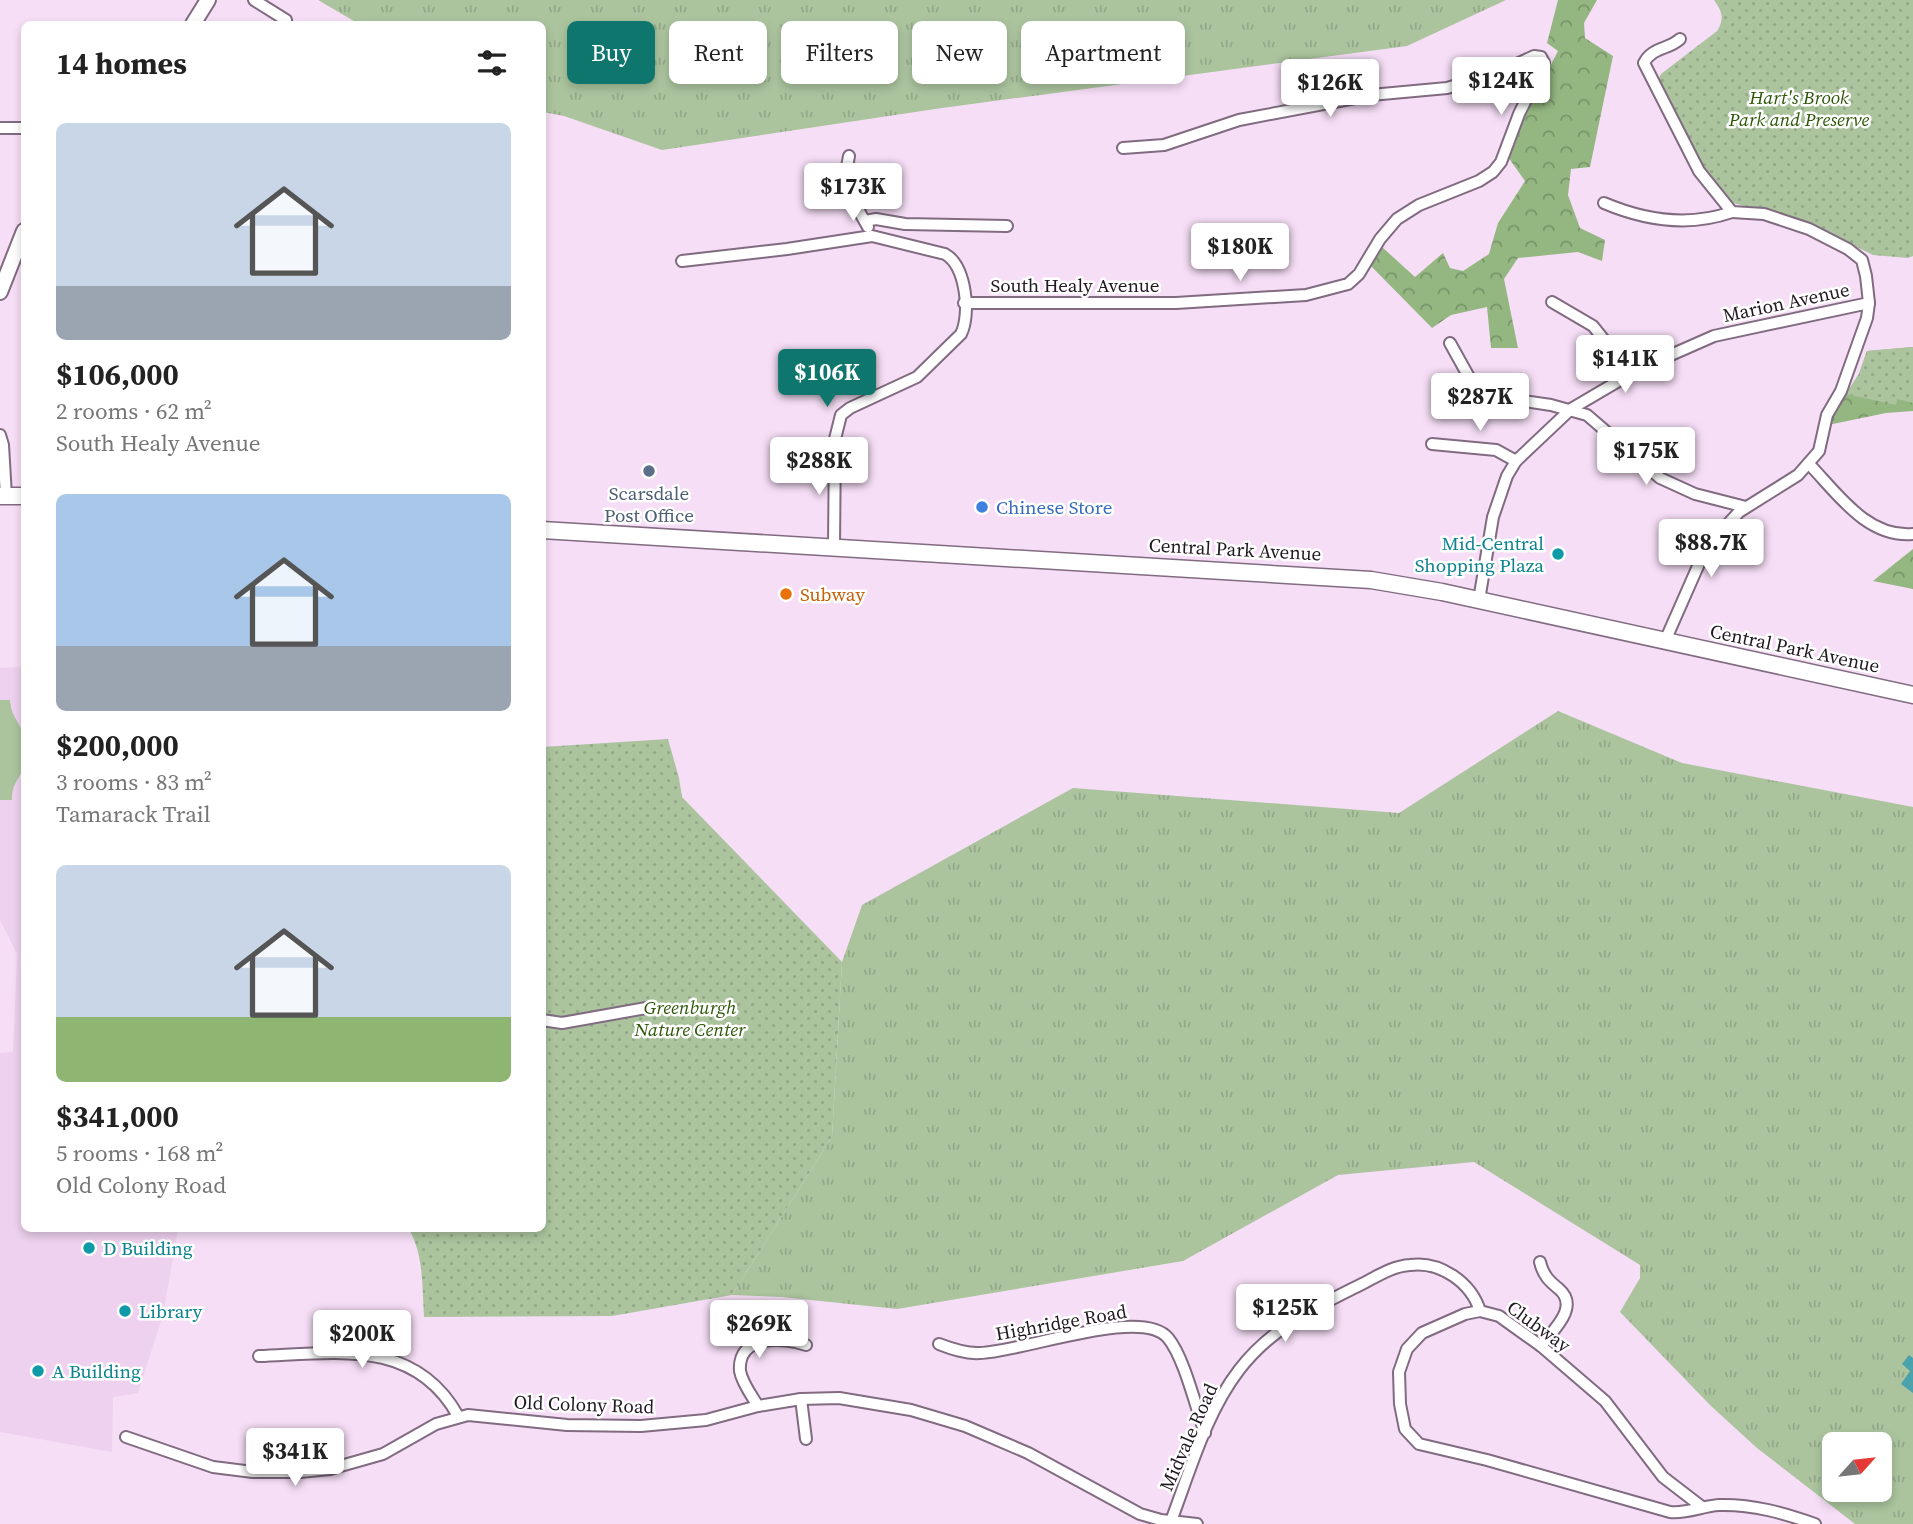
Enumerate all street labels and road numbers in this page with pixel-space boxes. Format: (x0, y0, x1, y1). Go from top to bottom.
street label: South Healy Avenue (991, 272, 1159, 298)
street label: Marion Avenue (1720, 276, 1852, 328)
street label: Central Park Avenue (1148, 531, 1322, 567)
street label: Central Park Avenue (1708, 617, 1882, 679)
street label: Clubway (1502, 1294, 1576, 1358)
street label: Highridge Road (993, 1298, 1129, 1346)
street label: Midvale Road (1153, 1379, 1223, 1495)
street label: Old Colony Road (513, 1389, 655, 1419)

